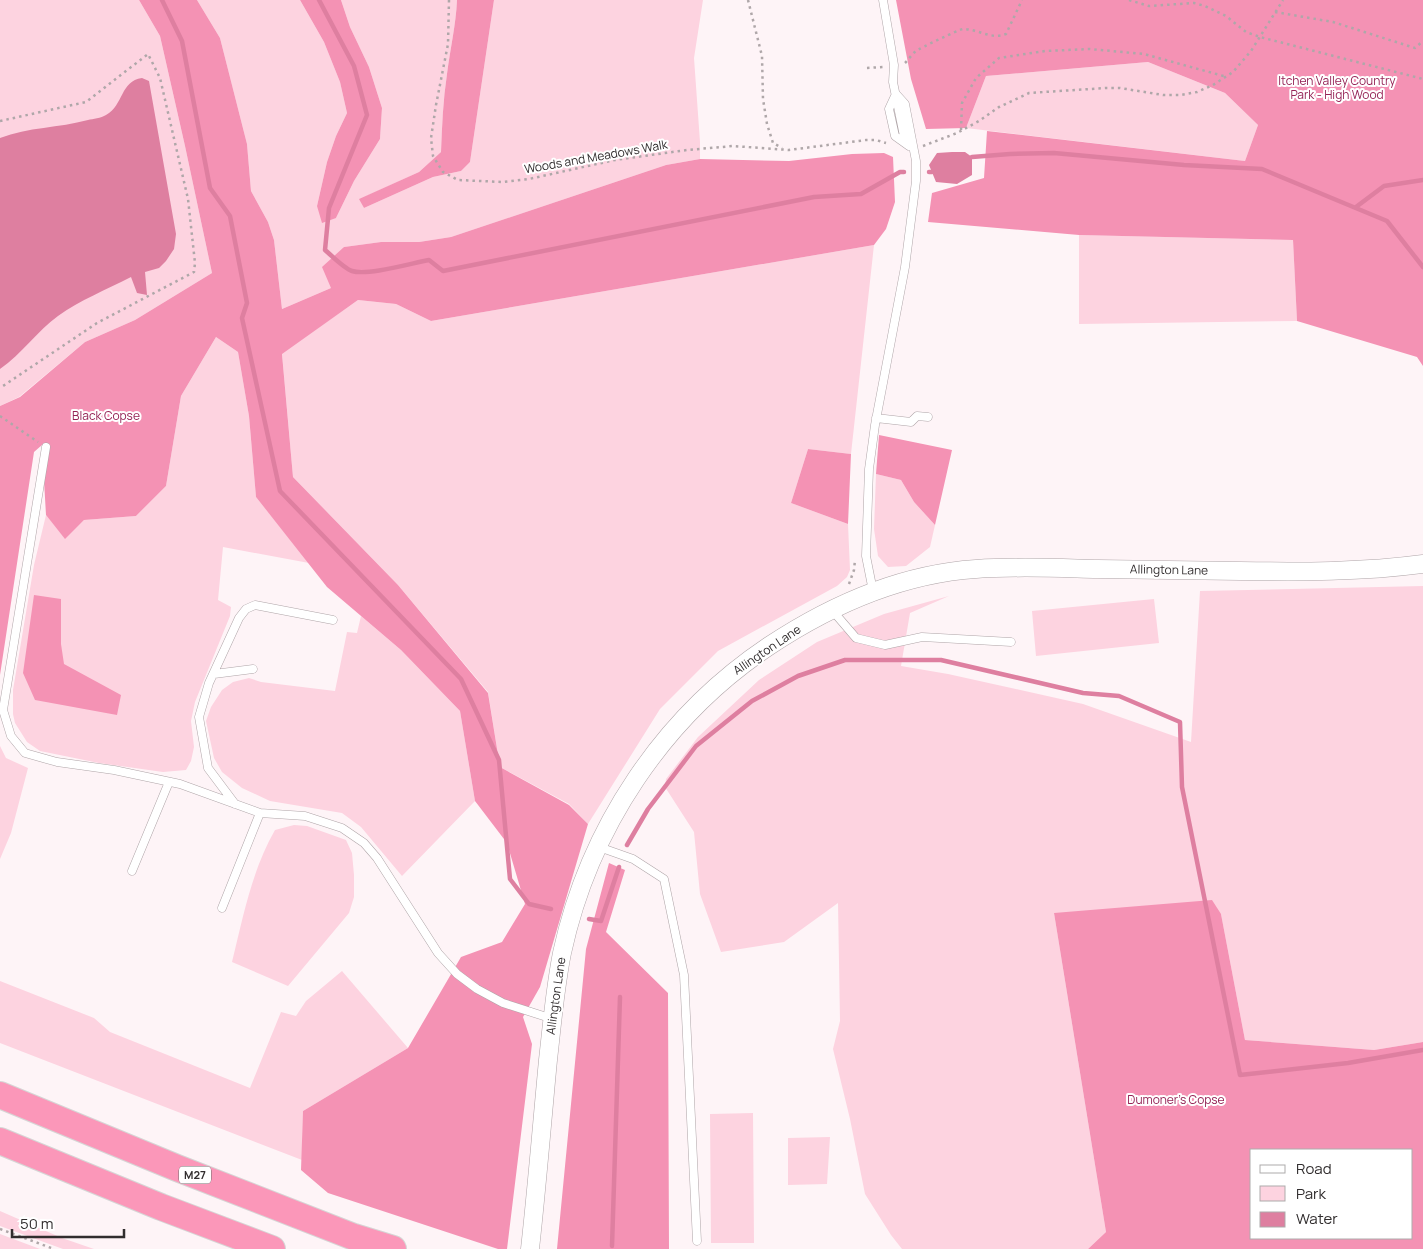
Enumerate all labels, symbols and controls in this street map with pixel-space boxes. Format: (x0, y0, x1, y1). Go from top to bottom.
park label: Itchen Valley Country Park - High Wood (1278, 72, 1396, 103)
street label: Woods and Meadows Walk (523, 135, 670, 177)
park label: Black Copse (72, 407, 140, 424)
street label: Allington Lane (1130, 560, 1208, 579)
street label: Allington Lane (729, 621, 804, 679)
street label: Allington Lane (542, 956, 569, 1036)
park label: Dumoner's Copse (1127, 1091, 1225, 1108)
legend (1250, 1149, 1413, 1239)
text: Road (1296, 1158, 1332, 1179)
road number: M27 (179, 1166, 211, 1184)
text: Park (1296, 1183, 1326, 1204)
scale bar (12, 1206, 125, 1238)
text: Water (1296, 1208, 1338, 1229)
text: 50 m (20, 1213, 54, 1234)

